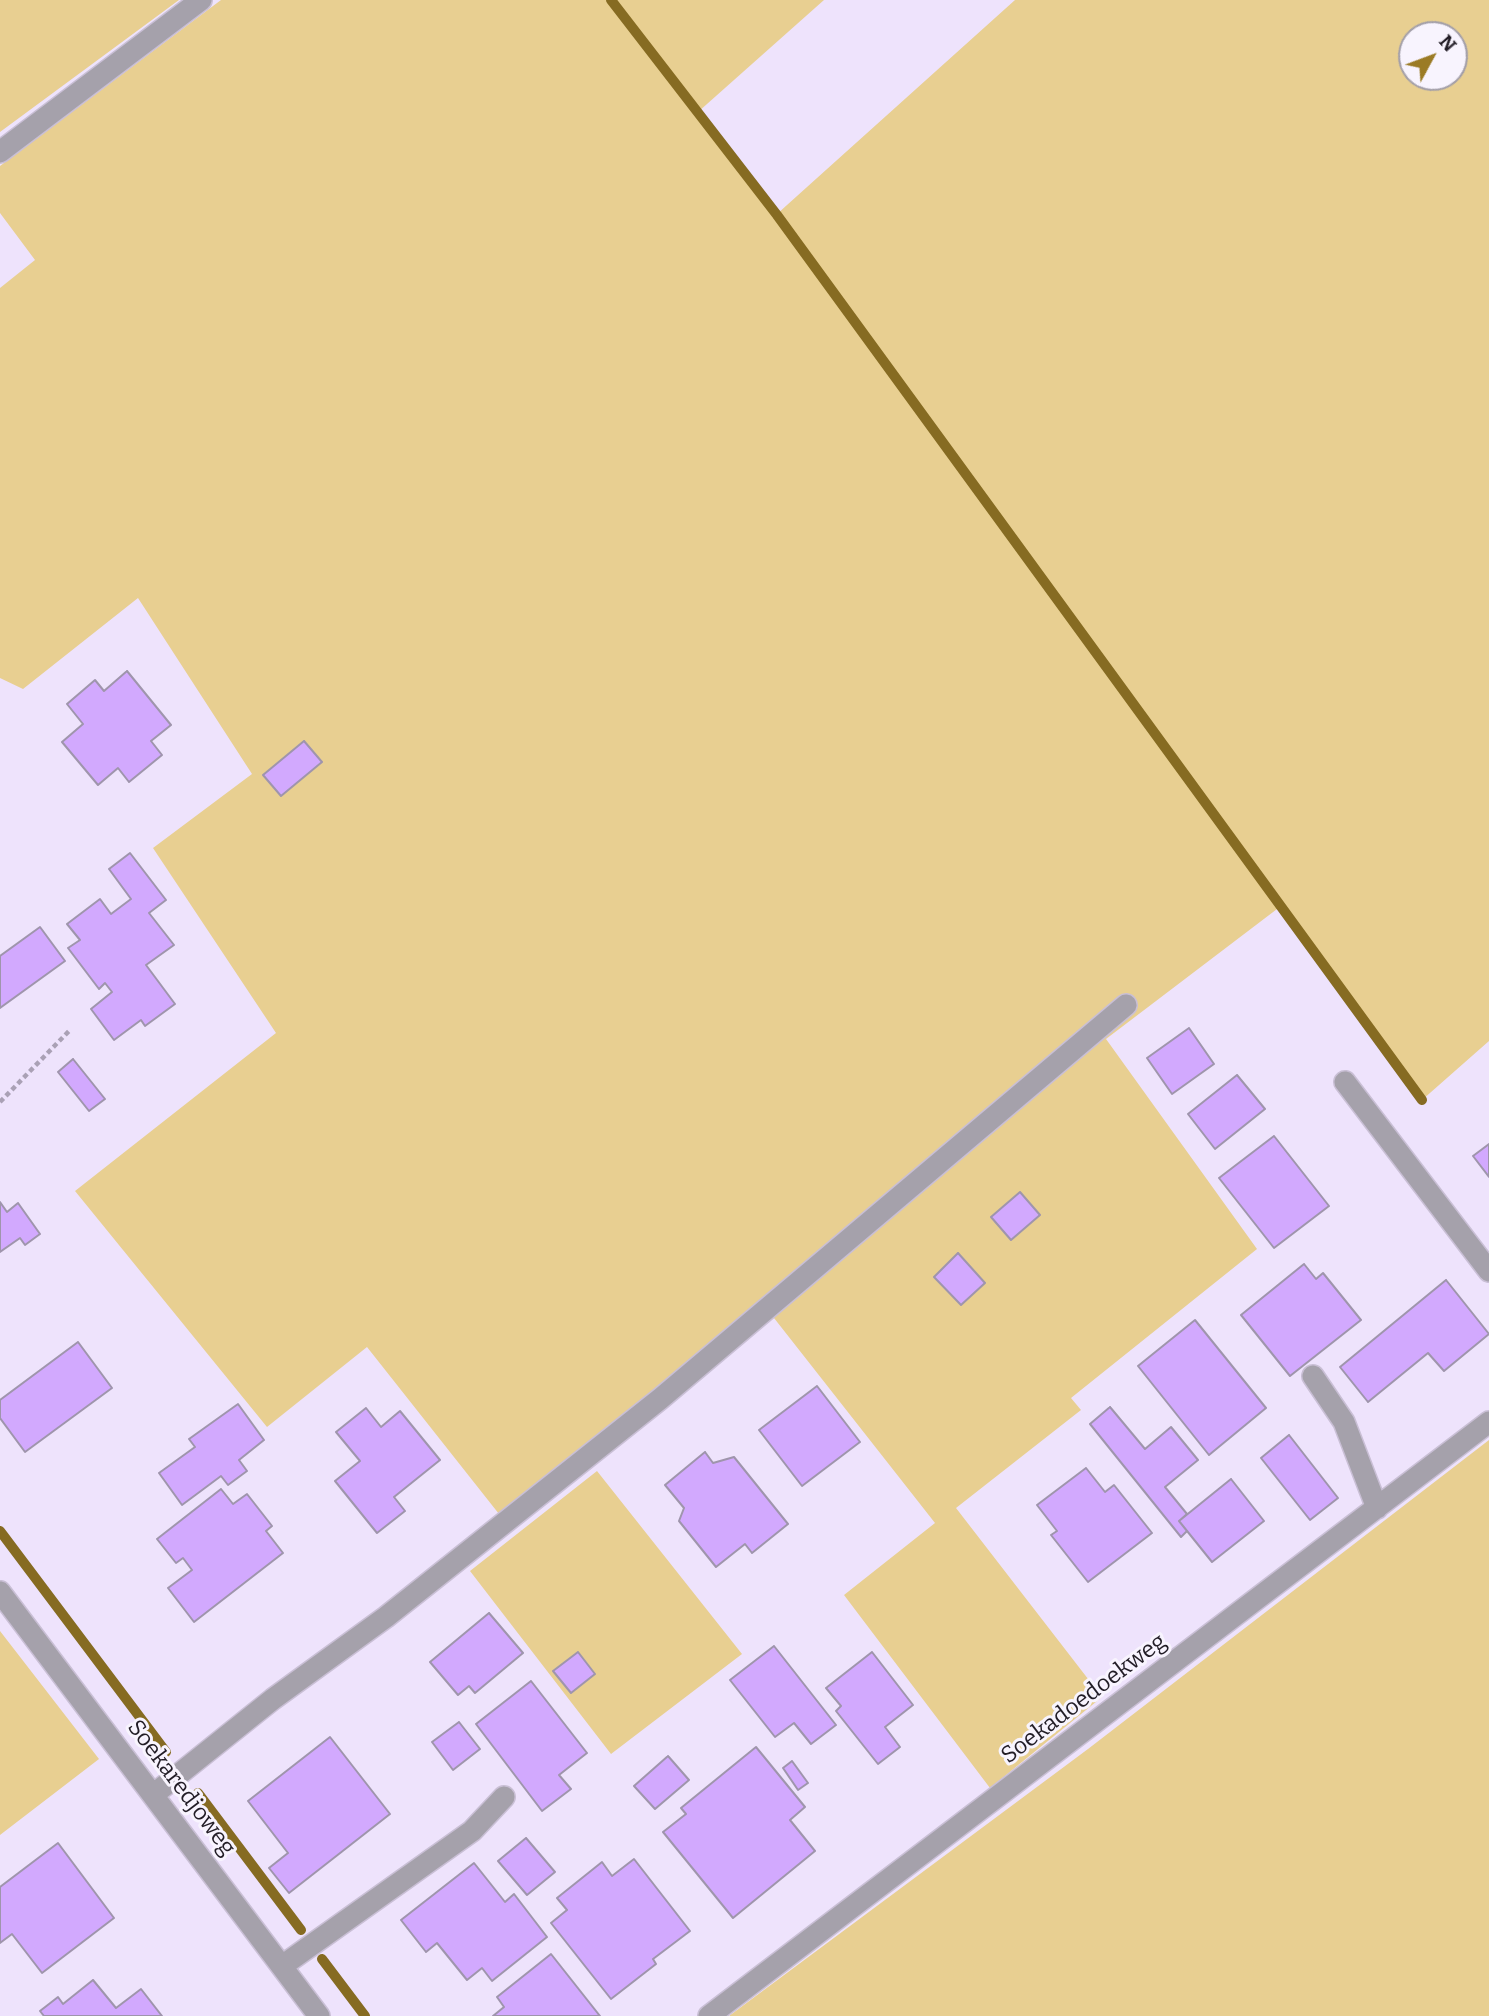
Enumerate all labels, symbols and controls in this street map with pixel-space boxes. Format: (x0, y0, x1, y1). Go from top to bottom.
north arrow (1398, 21, 1468, 91)
text: N (1434, 30, 1461, 56)
street label: Soekadoedoekweg (996, 1628, 1172, 1770)
street label: Soekaredjoweg (121, 1715, 241, 1861)

